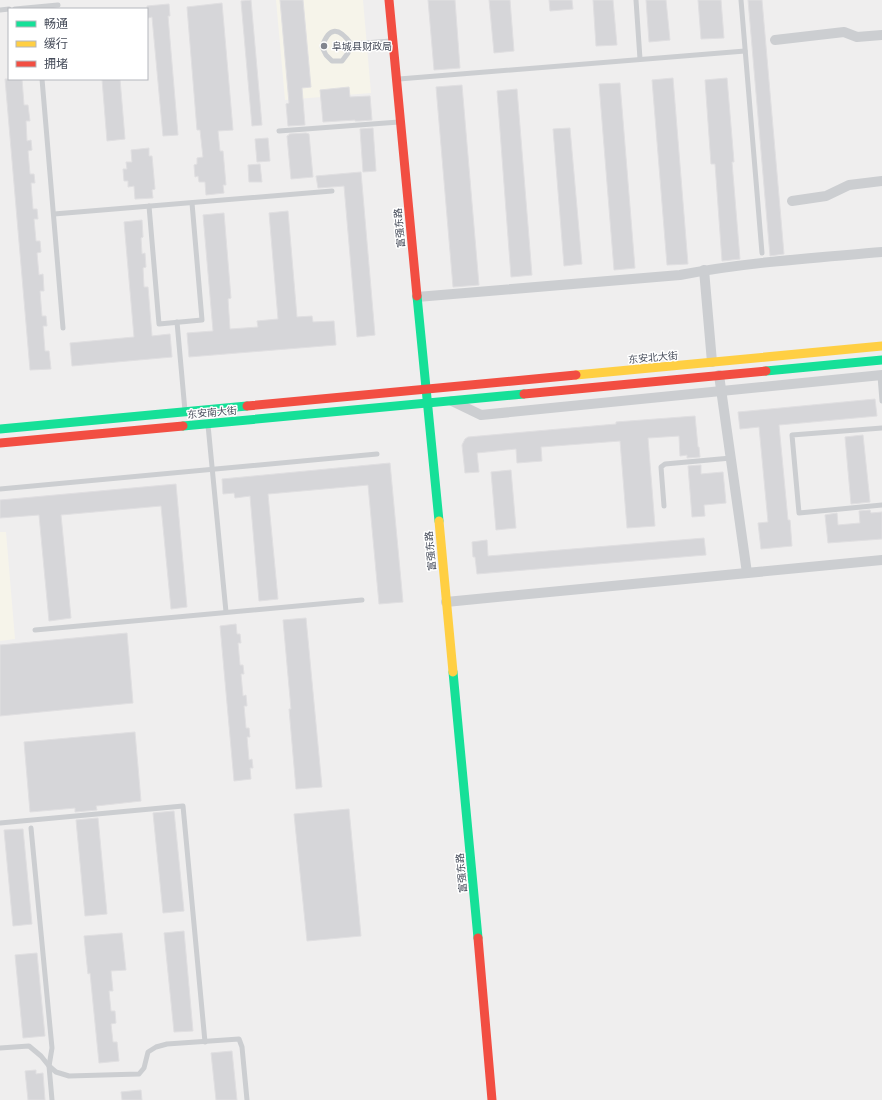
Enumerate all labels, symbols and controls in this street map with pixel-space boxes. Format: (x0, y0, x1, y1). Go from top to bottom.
legend (8, 8, 148, 80)
text: 畅通 (44, 17, 68, 31)
text: 缓行 (44, 37, 68, 51)
marker: 阜城县财政局 (319, 41, 329, 51)
place label: 阜城县财政局 (332, 41, 392, 53)
text: 拥堵 (44, 57, 68, 71)
street label: 富强东路 (392, 207, 408, 248)
street label: 东安北大街 (628, 350, 679, 366)
street label: 东安南大街 (187, 405, 238, 421)
street label: 富强东路 (423, 530, 439, 571)
street label: 富强东路 (454, 852, 470, 893)

